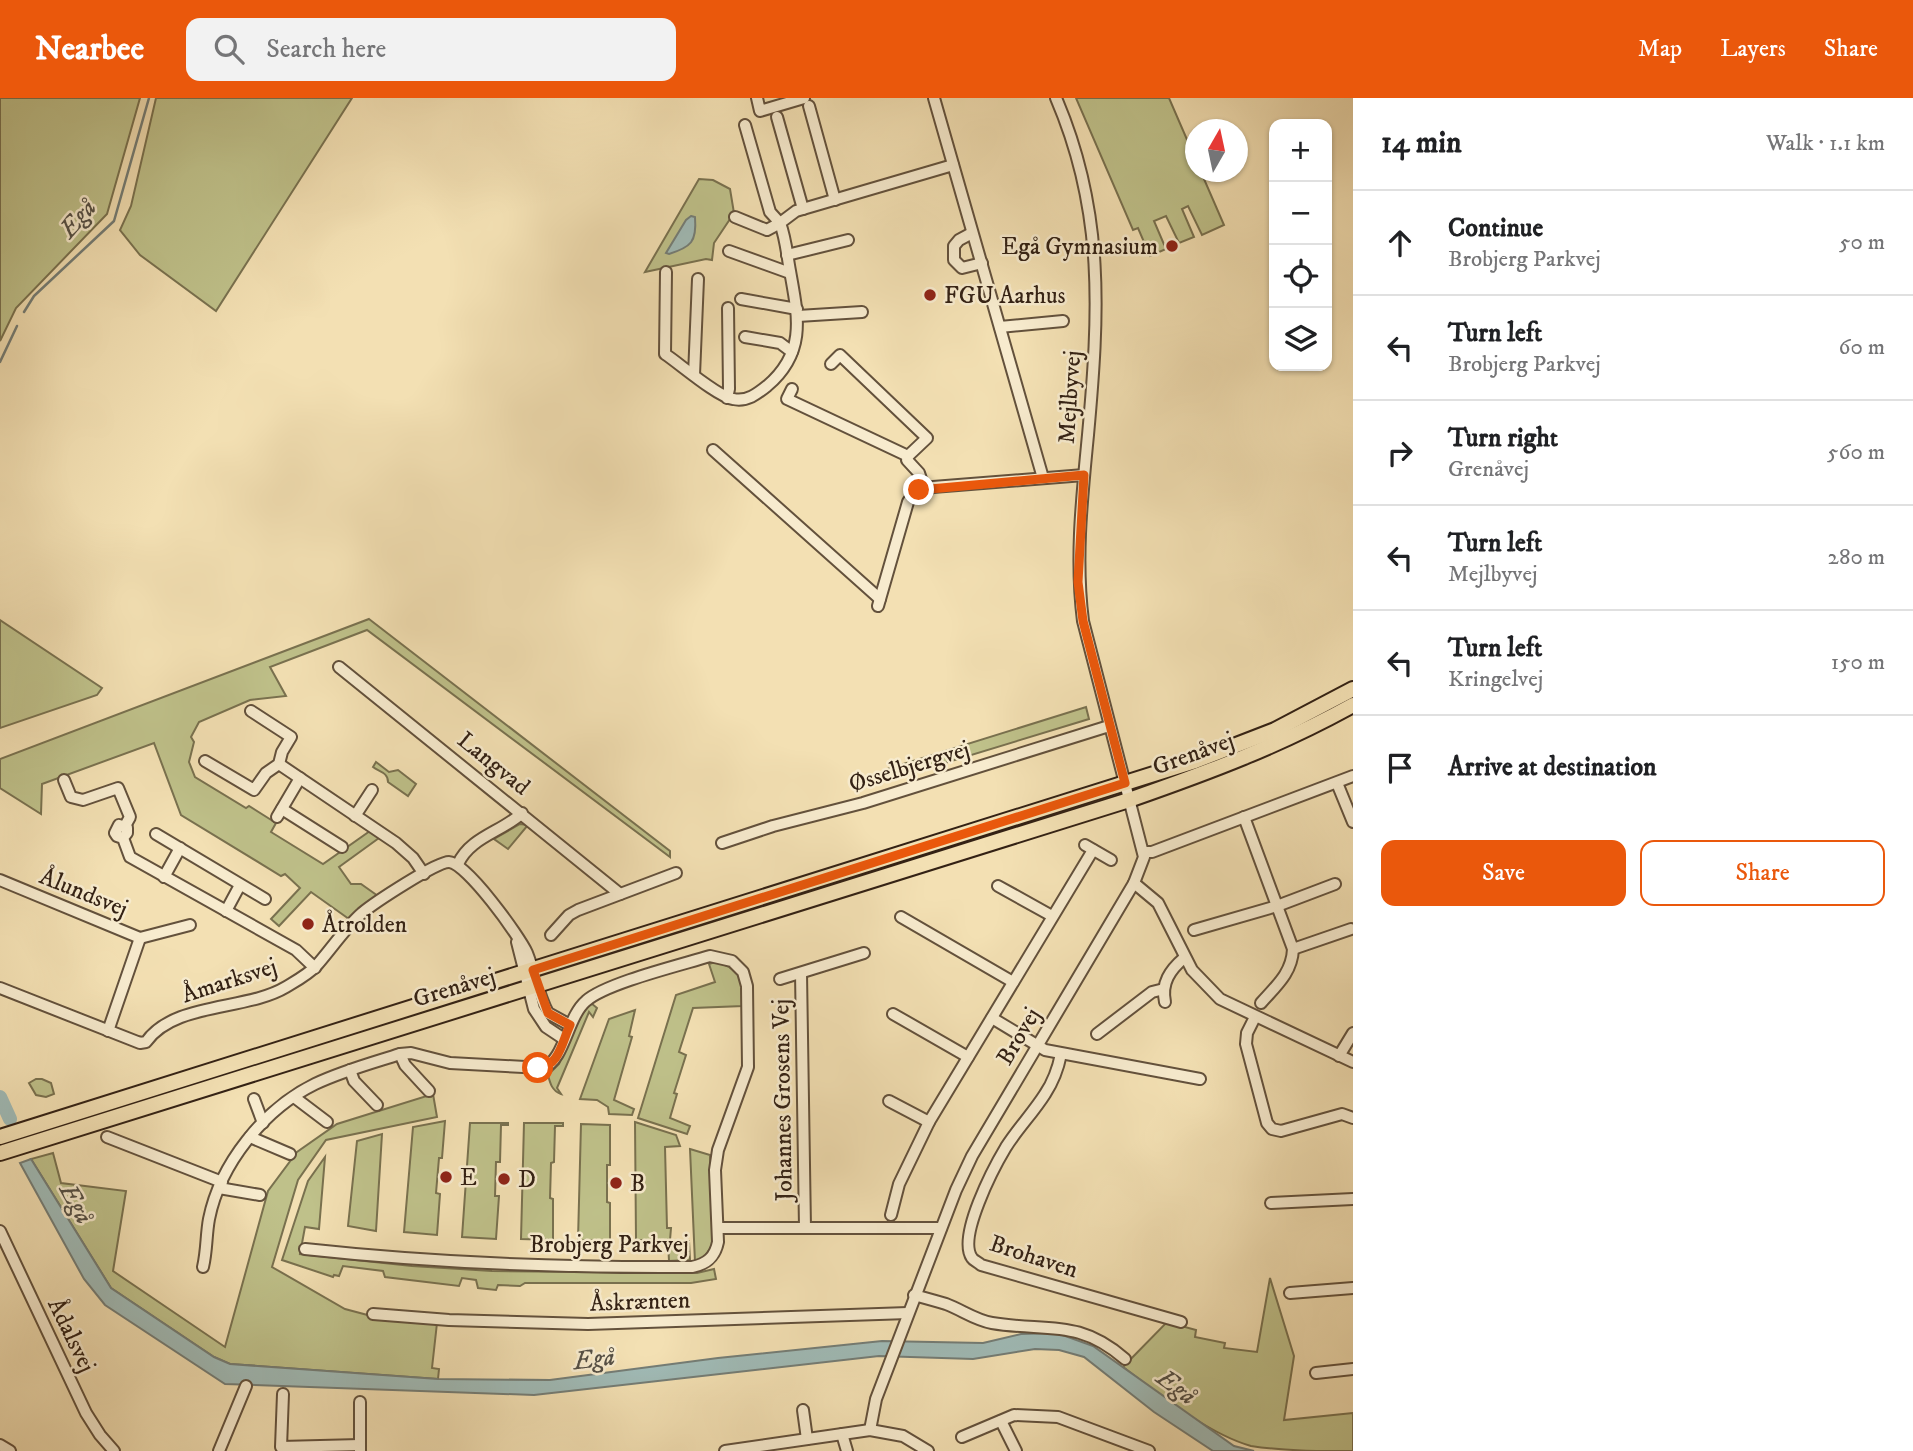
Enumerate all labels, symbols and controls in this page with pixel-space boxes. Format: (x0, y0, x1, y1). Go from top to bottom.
search box (186, 18, 676, 81)
text: Nearbee (35, 29, 144, 70)
icon: search (210, 30, 248, 68)
text: Search here (266, 33, 386, 66)
text: Map (1638, 34, 1682, 64)
text: Layers (1720, 34, 1786, 64)
text: Share (1824, 34, 1878, 64)
north arrow (1185, 119, 1248, 182)
map controls (1269, 119, 1332, 371)
button: + (1269, 119, 1332, 182)
text: 14 min (1381, 125, 1462, 162)
text: Walk · 1.1 km (1766, 129, 1885, 158)
button: − (1269, 182, 1332, 245)
water label: Egå (51, 192, 105, 247)
text: Continue (1448, 212, 1543, 245)
icon: ahead (1381, 224, 1419, 262)
text: 50 m (1839, 228, 1885, 257)
place label: Egå Gymnasium (1001, 232, 1158, 262)
marker: Egå Gymnasium (1164, 238, 1180, 254)
button: locate (1269, 245, 1332, 308)
text: Brobjerg Parkvej (1448, 245, 1601, 274)
place label: FGU Aarhus (944, 281, 1066, 311)
marker: FGU Aarhus (922, 287, 938, 303)
button: layers (1269, 308, 1332, 371)
text: Turn left (1448, 317, 1542, 350)
icon: left (1381, 329, 1419, 367)
text: 60 m (1838, 333, 1885, 362)
street label: Mejlbyvej (1052, 349, 1088, 445)
text: Brobjerg Parkvej (1448, 350, 1601, 379)
text: Turn right (1448, 422, 1558, 455)
icon: right (1381, 434, 1419, 472)
text: 560 m (1827, 438, 1885, 467)
text: Grenåvej (1448, 455, 1529, 484)
route end (903, 474, 934, 505)
text: Turn left (1448, 527, 1542, 560)
icon: left (1381, 539, 1419, 577)
text: 280 m (1828, 543, 1885, 572)
text: Mejlbyvej (1448, 560, 1537, 589)
text: Turn left (1448, 632, 1542, 665)
icon: left (1381, 644, 1419, 682)
text: 150 m (1831, 648, 1885, 677)
text: Kringelvej (1448, 665, 1543, 694)
street label: Langvad (451, 725, 536, 802)
street label: Grenåvej (1149, 725, 1238, 782)
street label: Øsselbjergvej (845, 734, 973, 800)
icon: arrive (1381, 749, 1419, 787)
text: Arrive at destination (1448, 751, 1657, 784)
button: Save (1381, 840, 1626, 906)
button: Share (1640, 840, 1885, 906)
street label: Ålundsvej (35, 861, 133, 924)
place label: Åtrolden (322, 909, 408, 940)
marker: Åtrolden (300, 916, 316, 932)
street label: Åmarksvej (178, 951, 281, 1010)
street label: Grenåvej (409, 961, 499, 1015)
street label: Johannes Grosens Vej (766, 999, 800, 1203)
street label: Brovej (990, 1002, 1048, 1071)
route start (522, 1052, 553, 1083)
place label: E (460, 1163, 477, 1193)
place label: D (518, 1165, 536, 1195)
marker: E (438, 1169, 454, 1185)
place label: B (630, 1169, 645, 1199)
marker: D (496, 1171, 512, 1187)
marker: B (608, 1175, 624, 1191)
water label: Egå (50, 1176, 101, 1231)
street label: Brohaven (986, 1229, 1082, 1285)
street label: Brobjerg Parkvej (529, 1230, 689, 1260)
street label: Åskrænten (589, 1284, 691, 1319)
street label: Ådalsvej (40, 1293, 103, 1377)
water label: Egå (570, 1340, 618, 1379)
water label: Egå (1148, 1360, 1203, 1413)

